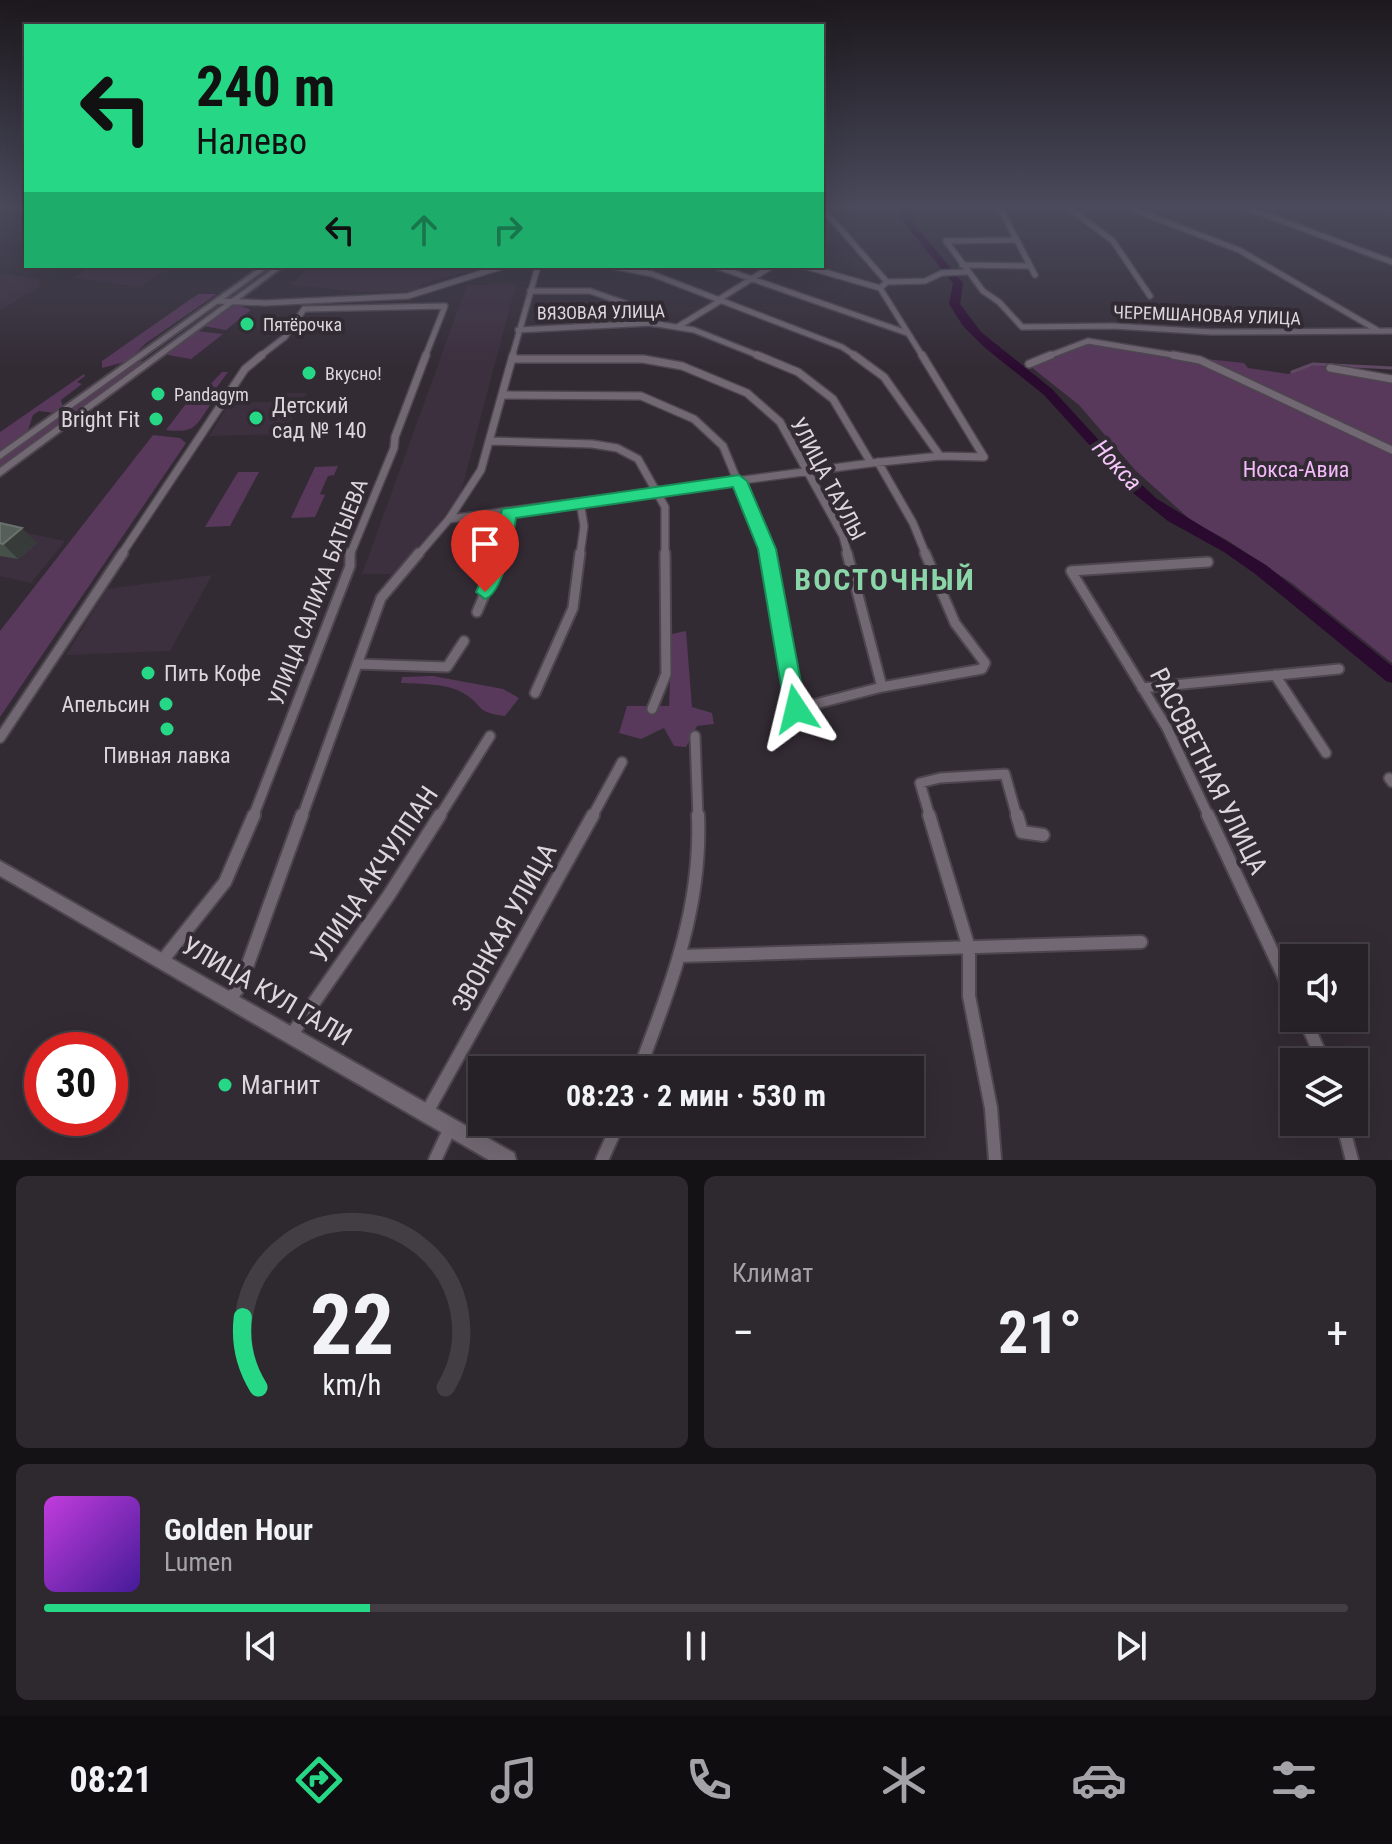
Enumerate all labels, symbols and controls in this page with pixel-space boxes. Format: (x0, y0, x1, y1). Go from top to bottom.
text: 240 m (196, 54, 335, 120)
icon: left (64, 56, 168, 160)
text: Налево (196, 121, 307, 163)
icon: left (318, 208, 362, 252)
icon: ahead (402, 208, 446, 252)
icon: right (486, 208, 530, 252)
street label: ВЯЗОВАЯ УЛИЦА (537, 300, 666, 324)
street label: ЧЕРЕМШАНОВАЯ УЛИЦА (1113, 301, 1302, 329)
place label: Пятёрочка (263, 314, 342, 335)
marker: Пятёрочка (238, 315, 256, 333)
place label: Вкусно! (325, 363, 382, 384)
marker: Вкусно! (300, 364, 318, 382)
place label: Pandagym (174, 384, 249, 405)
marker: Pandagym (149, 385, 167, 403)
place label: Детский сад № 140 (272, 393, 367, 443)
place label: Bright Fit (61, 407, 140, 432)
marker: Детский сад № 140 (247, 409, 265, 427)
marker: Bright Fit (147, 410, 165, 428)
street label: УЛИЦА ТАУЛЫ (785, 413, 871, 545)
water label: Нокса (1087, 434, 1147, 496)
park label: Нокса-Авиа (1243, 457, 1349, 482)
street label: УЛИЦА САЛИХА БАТЫЕВА (263, 475, 373, 709)
pin (451, 510, 519, 592)
icon: arrive (463, 522, 507, 566)
district label: ВОСТОЧНЫЙ (794, 562, 976, 597)
place label: Пить Кофе (164, 661, 261, 686)
street label: РАССВЕТНАЯ УЛИЦА (1144, 663, 1274, 879)
marker: Пить Кофе (139, 664, 157, 682)
position arrow (754, 667, 838, 751)
place label: Апельсин (61, 692, 150, 717)
marker: Апельсин (157, 695, 175, 713)
marker: Пивная лавка (158, 720, 176, 738)
place label: Пивная лавка (103, 743, 231, 768)
street label: УЛИЦА АКЧУЛПАН (304, 780, 444, 968)
street label: ЗВОНКАЯ УЛИЦА (446, 838, 562, 1016)
street label: УЛИЦА КУЛ ГАЛИ (177, 930, 357, 1052)
map controls (1280, 944, 1368, 1136)
button: sound (1280, 944, 1368, 1032)
speed limit sign: 30 (24, 1032, 128, 1136)
button: layers (1280, 1048, 1368, 1136)
place label: Магнит (241, 1070, 320, 1100)
marker: Магнит (216, 1076, 234, 1094)
text: 08:23 · 2 мин · 530 m (566, 1078, 826, 1113)
text: Климат (732, 1258, 813, 1288)
text: 22 (310, 1277, 394, 1374)
text: 21° (998, 1297, 1082, 1368)
text: − (732, 1307, 754, 1359)
text: + (1326, 1307, 1348, 1359)
text: km/h (323, 1368, 381, 1402)
text: Golden Hour (164, 1512, 313, 1547)
text: Lumen (164, 1547, 233, 1577)
icon: previous (239, 1624, 283, 1668)
icon: pause (674, 1624, 718, 1668)
icon: next (1109, 1624, 1153, 1668)
icon: directions (291, 1752, 347, 1808)
icon: music (486, 1752, 542, 1808)
icon: phone (681, 1752, 737, 1808)
icon: climate (876, 1752, 932, 1808)
icon: car (1071, 1752, 1127, 1808)
icon: filters (1266, 1752, 1322, 1808)
text: 08:21 (70, 1759, 152, 1801)

